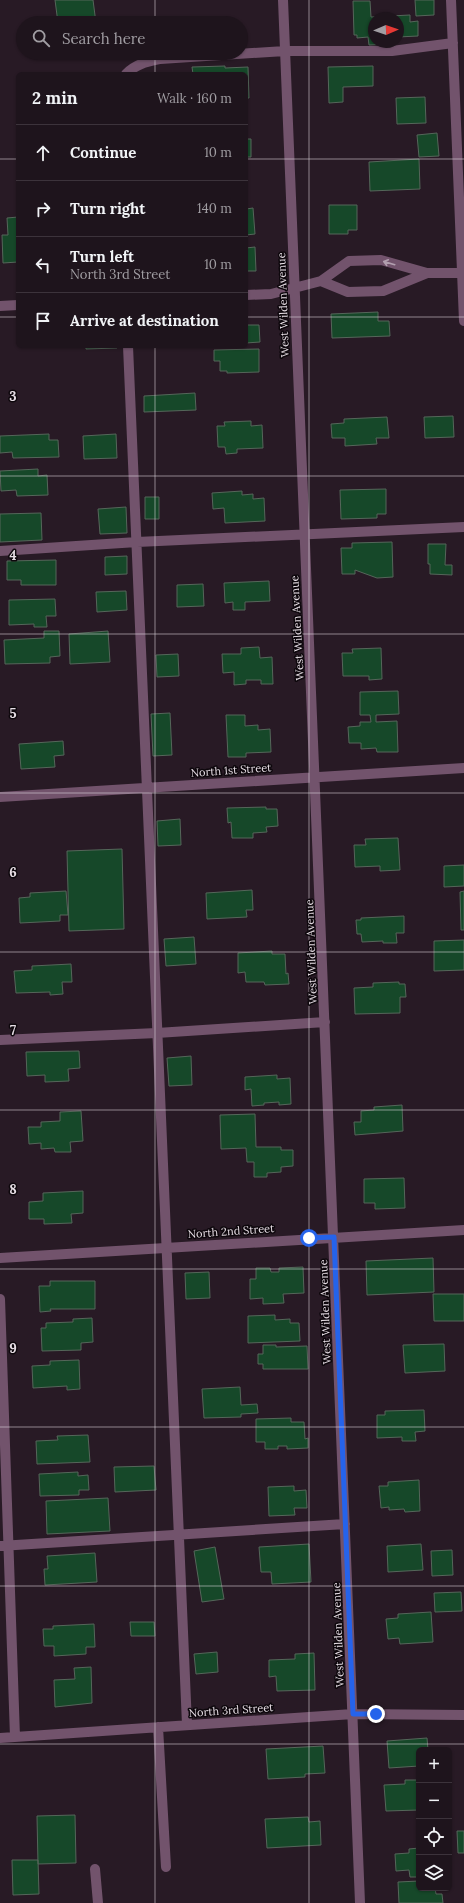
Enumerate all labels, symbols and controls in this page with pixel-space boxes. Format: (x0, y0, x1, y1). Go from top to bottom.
north arrow (368, 12, 404, 48)
search box (16, 16, 248, 60)
icon: search (30, 27, 52, 49)
text: Search here (62, 29, 145, 48)
text: 2 min (32, 87, 78, 109)
text: Walk · 160 m (157, 90, 232, 107)
icon: ahead (32, 142, 54, 164)
text: Continue (70, 143, 136, 162)
text: 10 m (204, 144, 232, 161)
icon: right (32, 198, 54, 220)
text: Turn right (70, 199, 146, 218)
text: 140 m (197, 200, 232, 217)
text: Turn left (70, 247, 134, 266)
street label: West Wilden Avenue (274, 252, 292, 358)
icon: left (32, 254, 54, 276)
text: 10 m (204, 256, 232, 273)
one-way arrow (383, 259, 396, 266)
text: North 3rd Street (70, 266, 170, 283)
icon: arrive (32, 310, 54, 332)
text: Arrive at destination (70, 311, 219, 330)
text: 3 (9, 388, 17, 405)
text: 4 (9, 547, 17, 564)
street label: West Wilden Avenue (287, 575, 307, 681)
text: 5 (9, 705, 17, 722)
street label: North 1st Street (190, 760, 272, 780)
text: 6 (9, 864, 17, 881)
street label: West Wilden Avenue (302, 899, 320, 1005)
text: 7 (10, 1022, 16, 1039)
text: 8 (9, 1181, 17, 1198)
street label: North 2nd Street (187, 1221, 275, 1241)
route start (300, 1229, 318, 1247)
street label: West Wilden Avenue (316, 1259, 334, 1365)
text: 9 (9, 1340, 17, 1357)
street label: West Wilden Avenue (329, 1582, 347, 1688)
street label: North 3rd Street (188, 1700, 274, 1720)
route end (367, 1705, 385, 1723)
map controls (416, 1747, 452, 1891)
button: + (416, 1747, 452, 1783)
button: − (416, 1783, 452, 1819)
button: locate (416, 1819, 452, 1855)
button: layers (416, 1855, 452, 1891)

